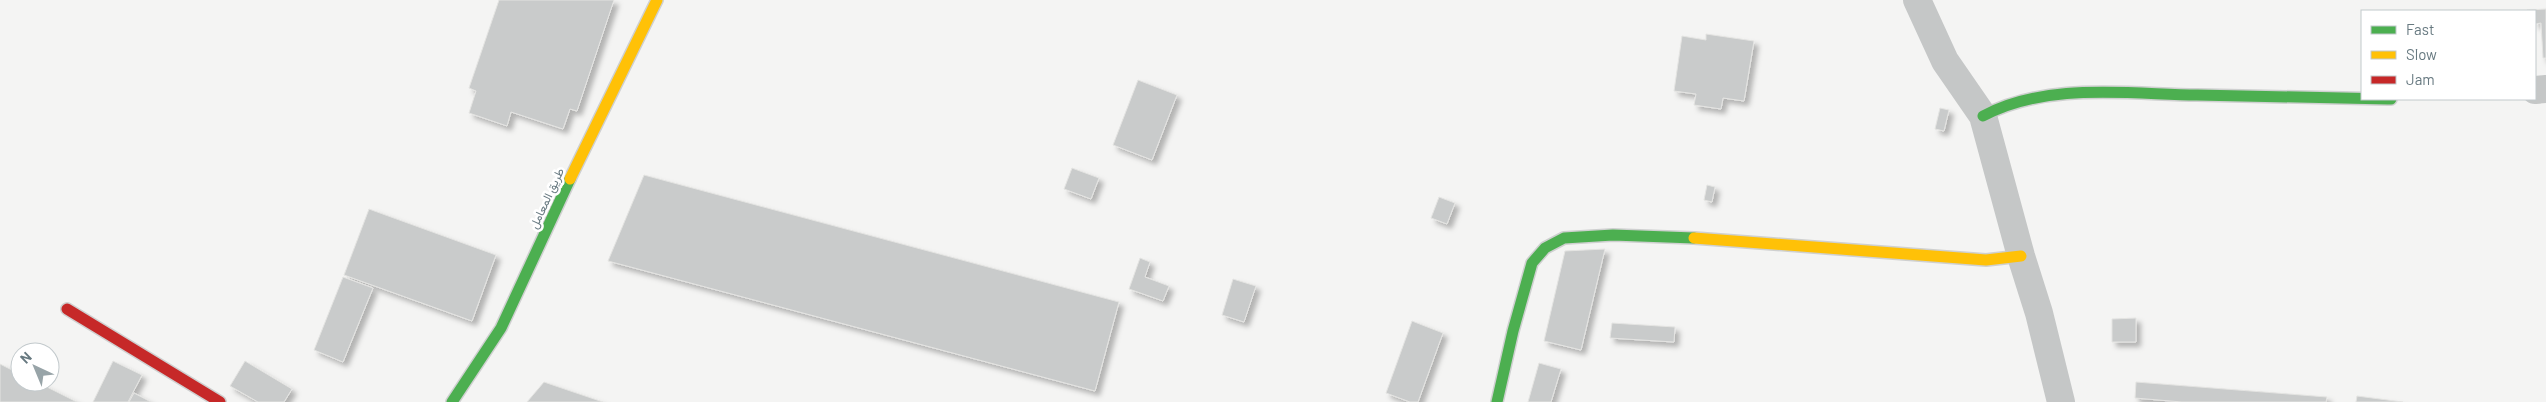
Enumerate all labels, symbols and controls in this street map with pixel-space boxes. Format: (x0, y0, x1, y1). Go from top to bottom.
legend (2361, 10, 2536, 100)
text: Fast (2406, 20, 2434, 38)
text: Slow (2406, 45, 2437, 63)
text: Jam (2406, 70, 2435, 88)
street label: طريق المعامل (526, 165, 568, 231)
north arrow (10, 342, 60, 392)
text: N (16, 348, 35, 367)

